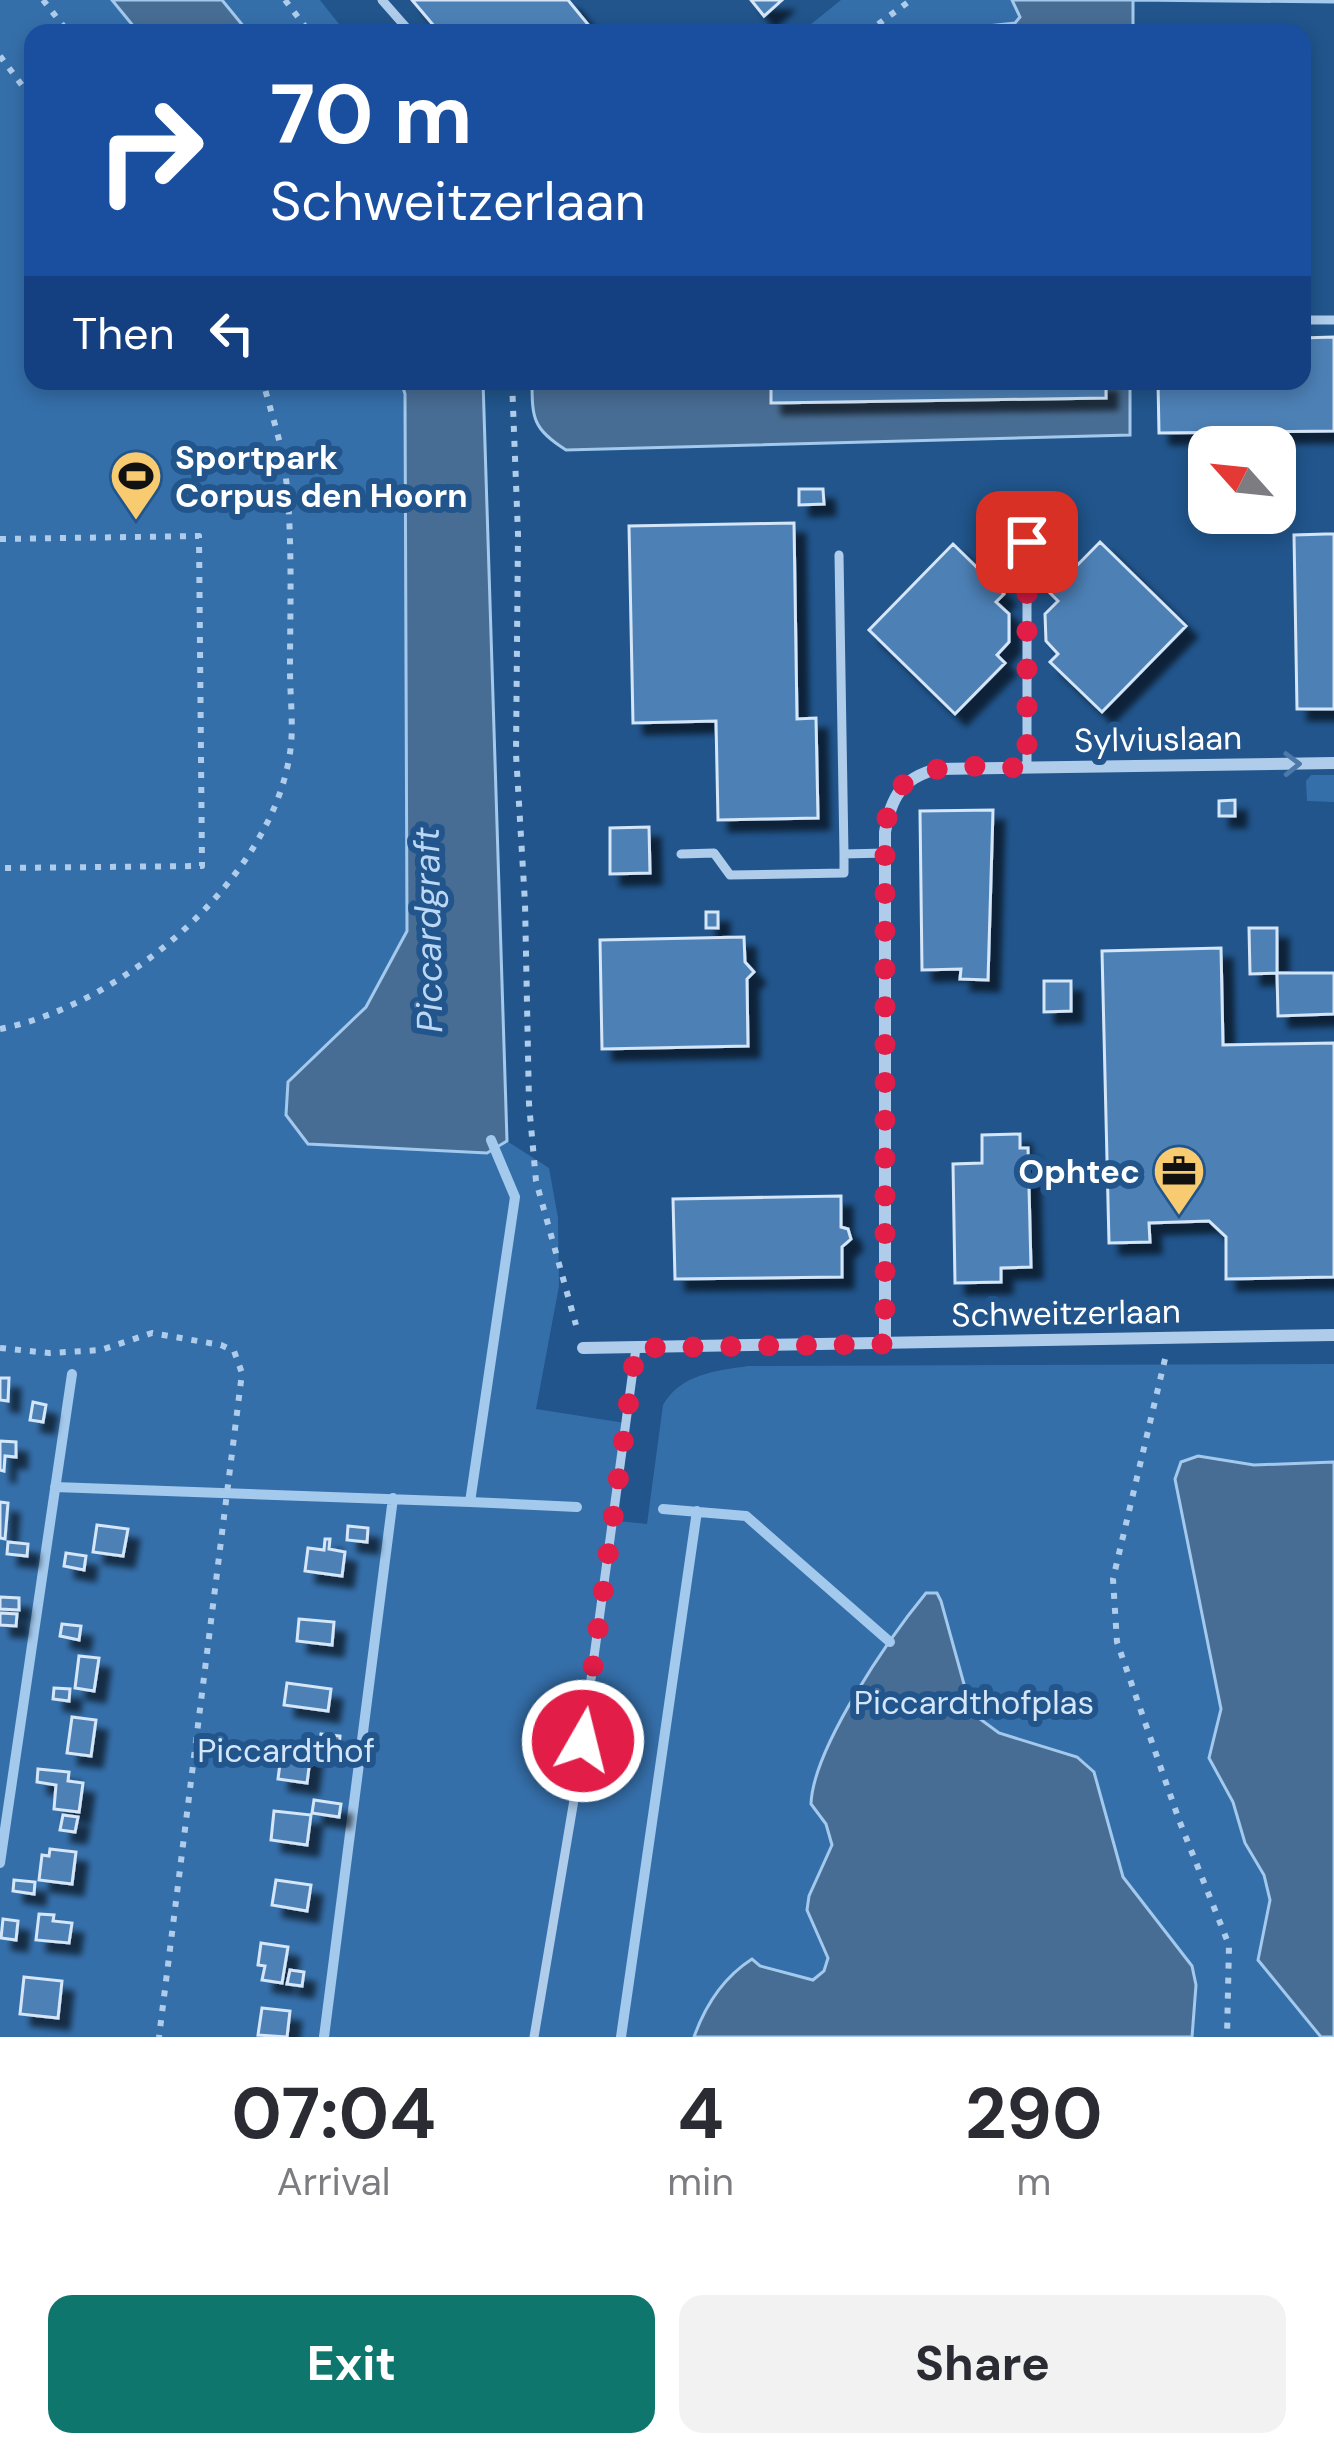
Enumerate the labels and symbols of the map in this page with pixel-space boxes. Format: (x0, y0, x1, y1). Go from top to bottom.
north arrow (1188, 426, 1296, 534)
place label: Sportpark Corpus den Hoorn (175, 436, 468, 517)
sports icon: Sportpark Corpus den Hoorn (108, 448, 164, 522)
pin (976, 491, 1078, 593)
street label: Sylviuslaan (1074, 716, 1242, 762)
one-way arrow (1284, 751, 1302, 777)
water label: Piccardgraft (403, 826, 453, 1033)
office icon: Ophtec (1151, 1143, 1207, 1217)
place label: Ophtec (1018, 1150, 1140, 1193)
street label: Schweitzerlaan (951, 1290, 1181, 1336)
position arrow (520, 1678, 646, 1804)
park label: Piccardthofplas (854, 1681, 1094, 1724)
park label: Piccardthof (197, 1729, 375, 1772)

